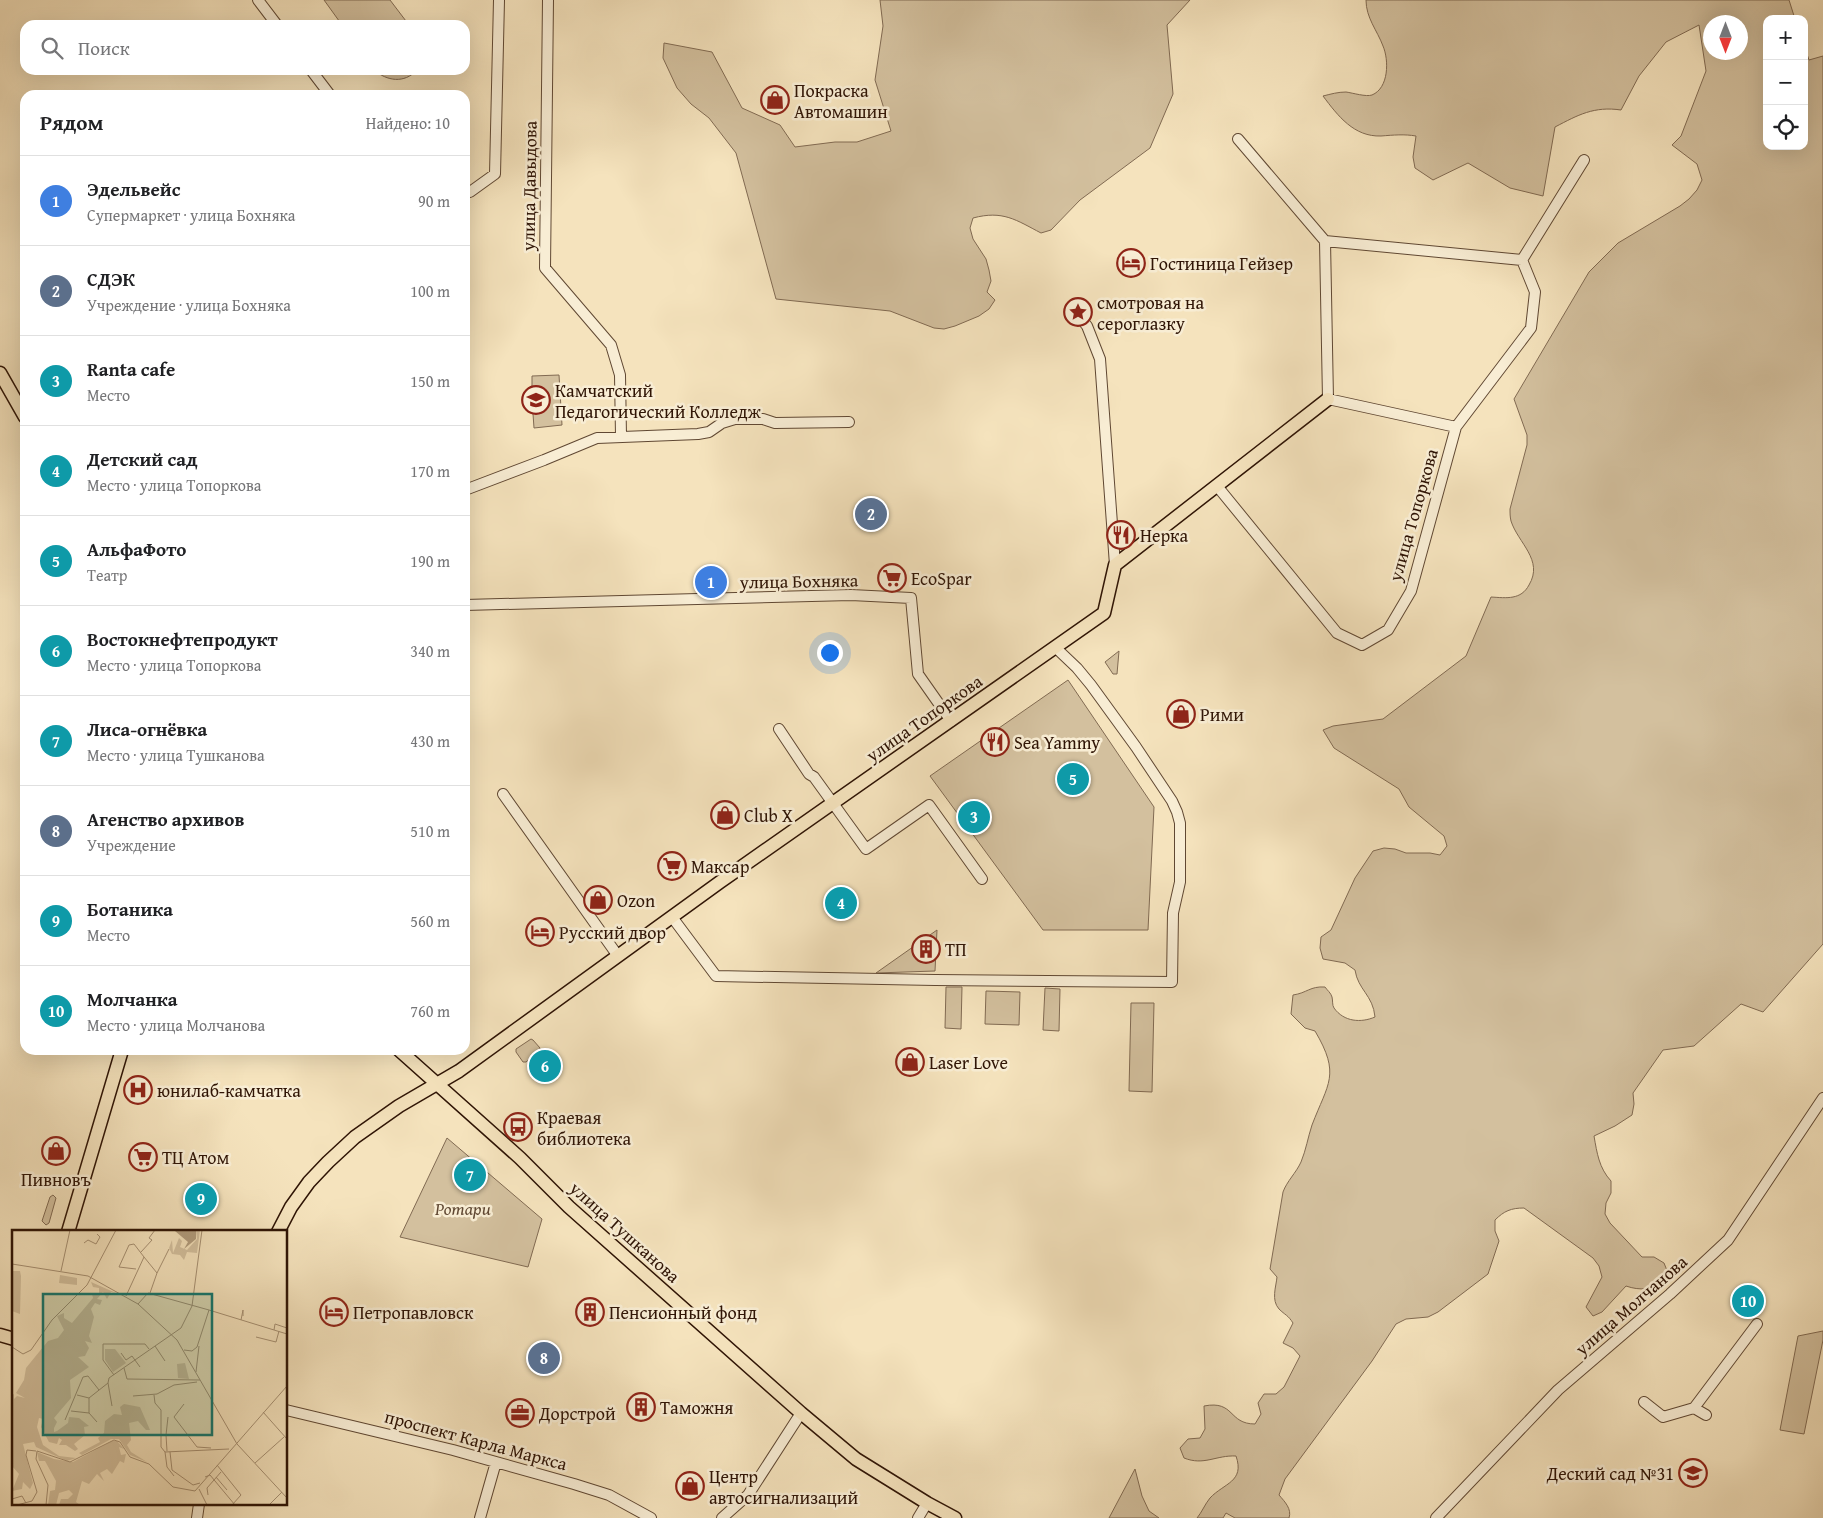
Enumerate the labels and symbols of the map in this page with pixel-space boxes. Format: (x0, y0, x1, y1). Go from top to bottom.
north arrow (1703, 15, 1748, 60)
place label: Покраска Автомашин (794, 77, 888, 125)
shop icon: Покраска Автомашин (760, 85, 790, 115)
street label: улица Давыдова (514, 120, 544, 252)
hotel icon: Гостиница Гейзер (1116, 248, 1146, 278)
place label: Гостиница Гейзер (1150, 250, 1293, 277)
place label: смотровая на сероглазку (1097, 289, 1204, 337)
place icon: смотровая на сероглазку (1063, 297, 1093, 327)
place label: Камчатский Педагогический Колледж (555, 377, 762, 425)
school or university icon: Камчатский Педагогический Колледж (521, 385, 551, 415)
street label: улица Топоркова (1381, 445, 1445, 585)
pin: 2 (855, 495, 887, 533)
restaurant icon: Нерка (1106, 520, 1136, 550)
place label: Нерка (1140, 522, 1189, 549)
pin: 1 (695, 563, 727, 601)
supermarket icon: EcoSpar (877, 563, 907, 593)
place label: EcoSpar (911, 565, 972, 592)
street label: улица Бохняка (738, 566, 859, 596)
your location (817, 640, 843, 666)
street label: улица Топоркова (859, 667, 988, 769)
shop icon: Рими (1166, 699, 1196, 729)
place label: Рими (1200, 701, 1244, 728)
restaurant icon: Sea Yammy (980, 727, 1010, 757)
place label: Sea Yammy (1014, 729, 1100, 756)
pin: 5 (1057, 760, 1089, 798)
pin: 3 (958, 798, 990, 836)
shop icon: Club X (710, 800, 740, 830)
place label: Club X (744, 802, 793, 829)
supermarket icon: Максар (657, 851, 687, 881)
place label: Максар (691, 853, 750, 880)
pin: 4 (825, 884, 857, 922)
shop icon: Ozon (583, 885, 613, 915)
place label: Ozon (617, 887, 655, 914)
hotel icon: Русский двор (525, 917, 555, 947)
place label: Русский двор (559, 919, 666, 946)
building icon: ТП (911, 934, 941, 964)
place label: ТП (945, 936, 967, 963)
pin: 6 (529, 1047, 561, 1085)
shop icon: Laser Love (895, 1047, 925, 1077)
place label: Laser Love (929, 1049, 1008, 1076)
hospital icon: юнилаб-камчатка (123, 1075, 153, 1105)
place label: юнилаб-камчатка (157, 1077, 301, 1104)
place label: Краевая библиотека (537, 1104, 632, 1152)
bus stop icon: Краевая библиотека (503, 1112, 533, 1142)
shop icon: Пивновъ (41, 1136, 71, 1166)
supermarket icon: ТЦ Атом (128, 1142, 158, 1172)
place label: ТЦ Атом (162, 1144, 229, 1171)
pin: 7 (454, 1156, 486, 1194)
place label: Пивновъ (21, 1166, 91, 1193)
street label: улица Тушканова (563, 1174, 687, 1289)
pin: 9 (185, 1180, 217, 1218)
park label: Ротари (434, 1195, 491, 1222)
inset map (12, 1230, 288, 1506)
street label: улица Молчанова (1568, 1248, 1693, 1362)
pin: 10 (1732, 1282, 1764, 1320)
hotel icon: Петропавловск (319, 1297, 349, 1327)
building icon: Пенсионный фонд (575, 1297, 605, 1327)
place label: Петропавловск (353, 1299, 474, 1326)
place label: Пенсионный фонд (609, 1299, 757, 1326)
pin: 8 (528, 1339, 560, 1377)
building icon: Таможня (626, 1392, 656, 1422)
place label: Таможня (660, 1394, 733, 1421)
office icon: Дорстрой (505, 1398, 535, 1428)
place label: Дорстрой (538, 1400, 616, 1427)
street label: проспект Карла Маркса (382, 1403, 571, 1477)
school or university icon: Деский сад №31 (1678, 1458, 1708, 1488)
place label: Деский сад №31 (1546, 1460, 1674, 1487)
place label: Центр автосигнализаций (709, 1463, 858, 1511)
shop icon: Центр автосигнализаций (675, 1471, 705, 1501)

